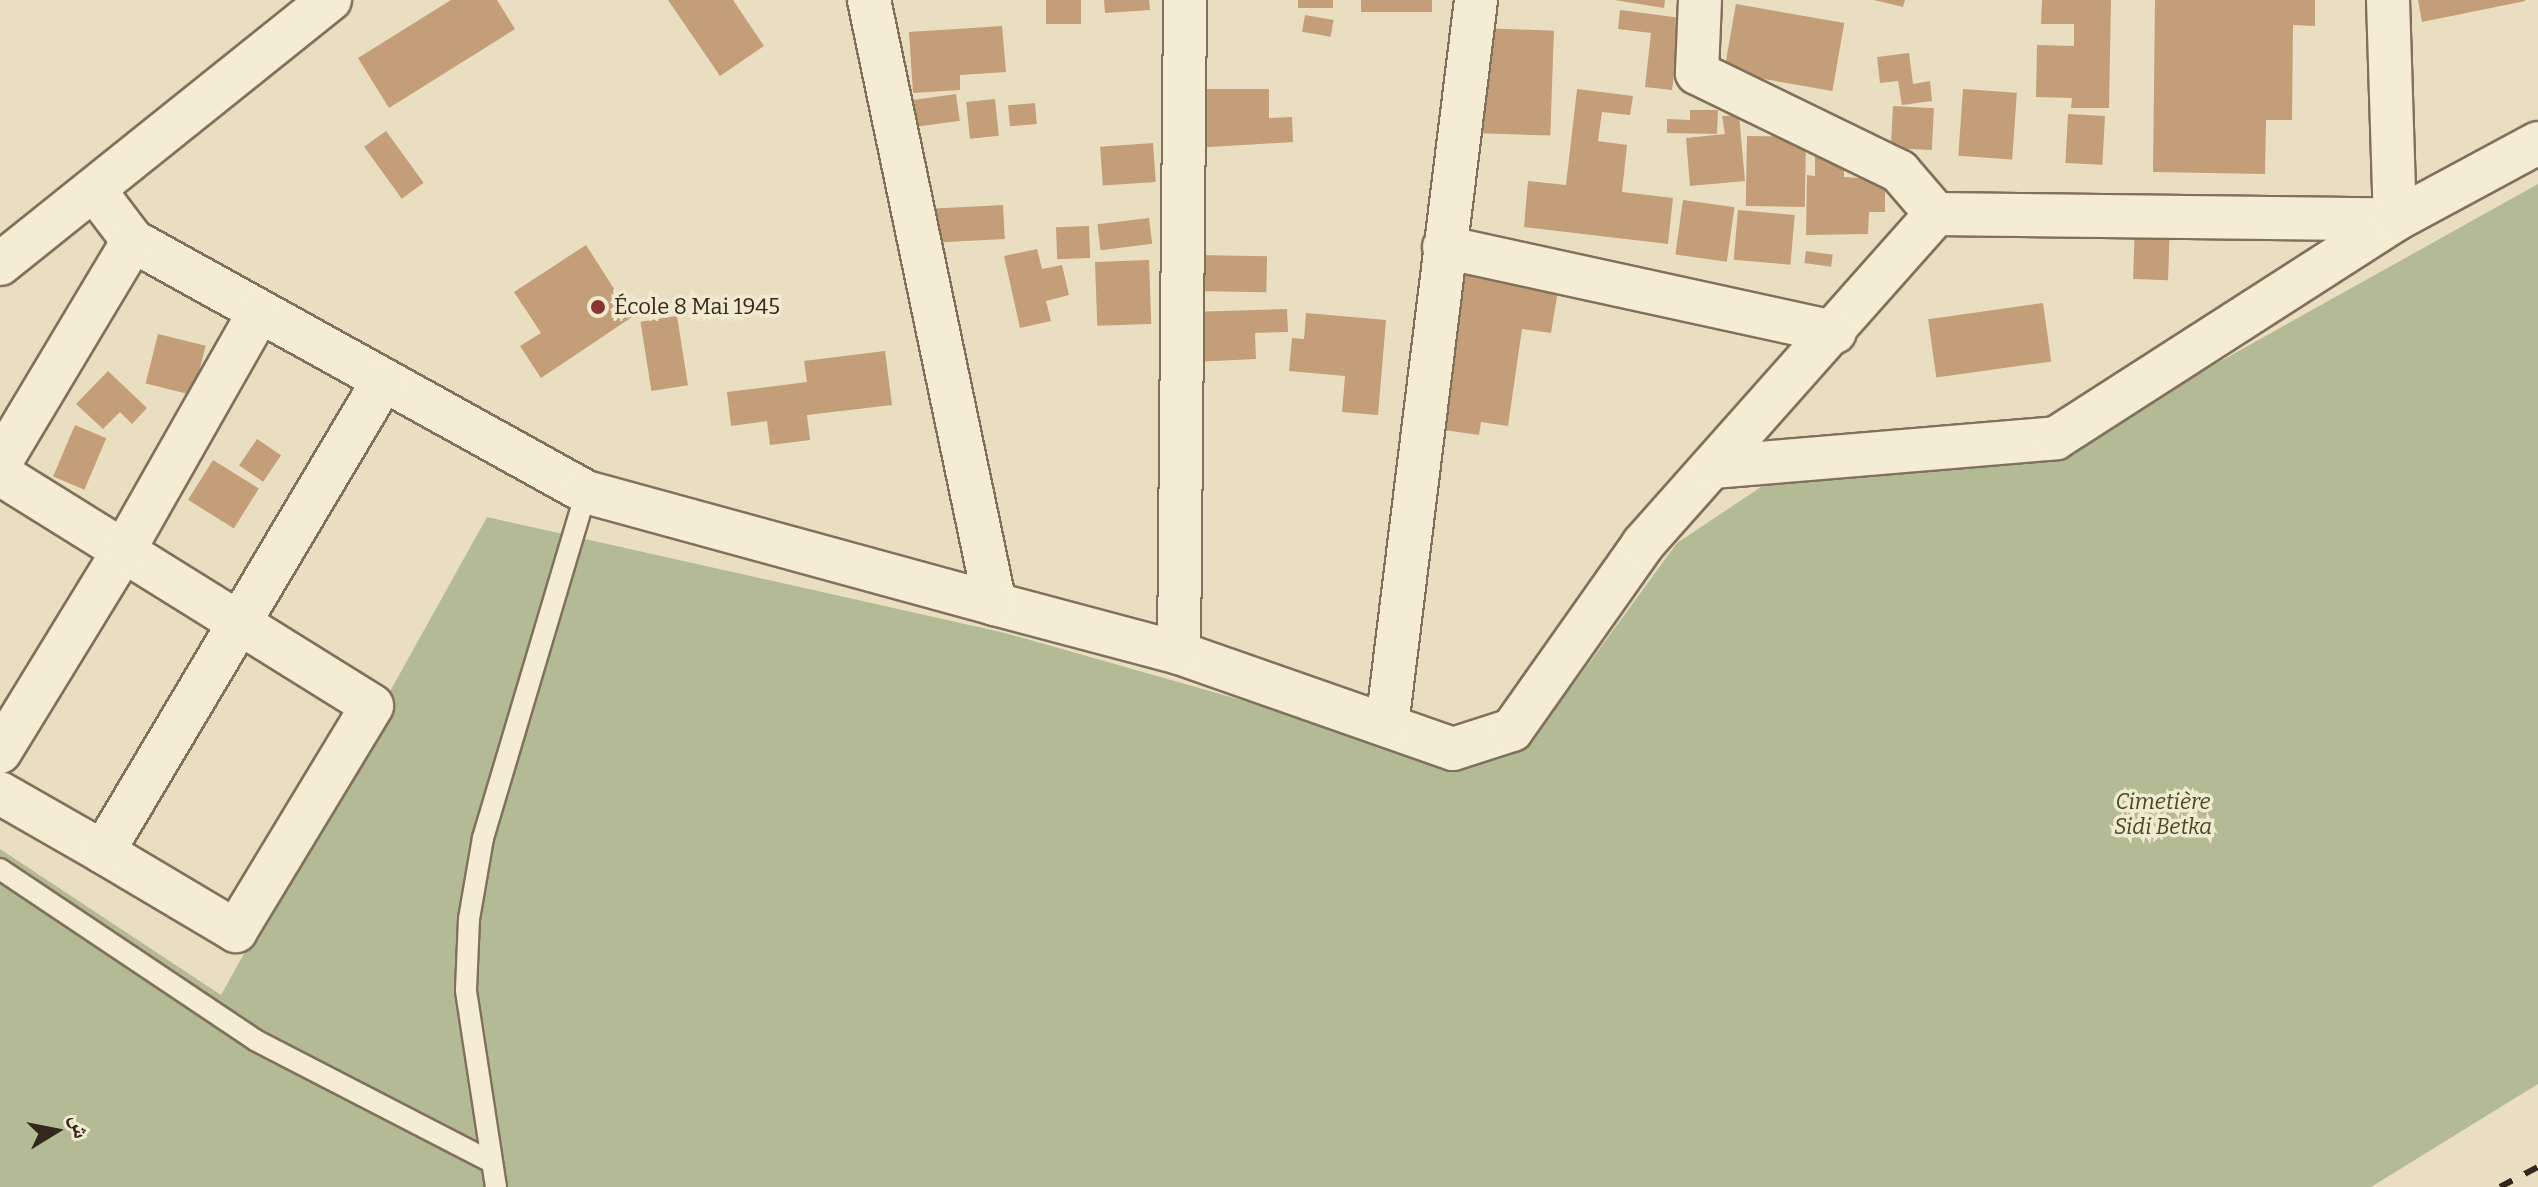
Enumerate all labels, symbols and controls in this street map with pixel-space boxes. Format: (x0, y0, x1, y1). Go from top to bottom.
place label: École 8 Mai 1945 (614, 294, 780, 320)
marker: École 8 Mai 1945 (589, 298, 607, 316)
park label: Cimetière Sidi Betka (2114, 788, 2212, 840)
north arrow (16, 1091, 96, 1171)
text: ش (65, 1113, 95, 1141)

